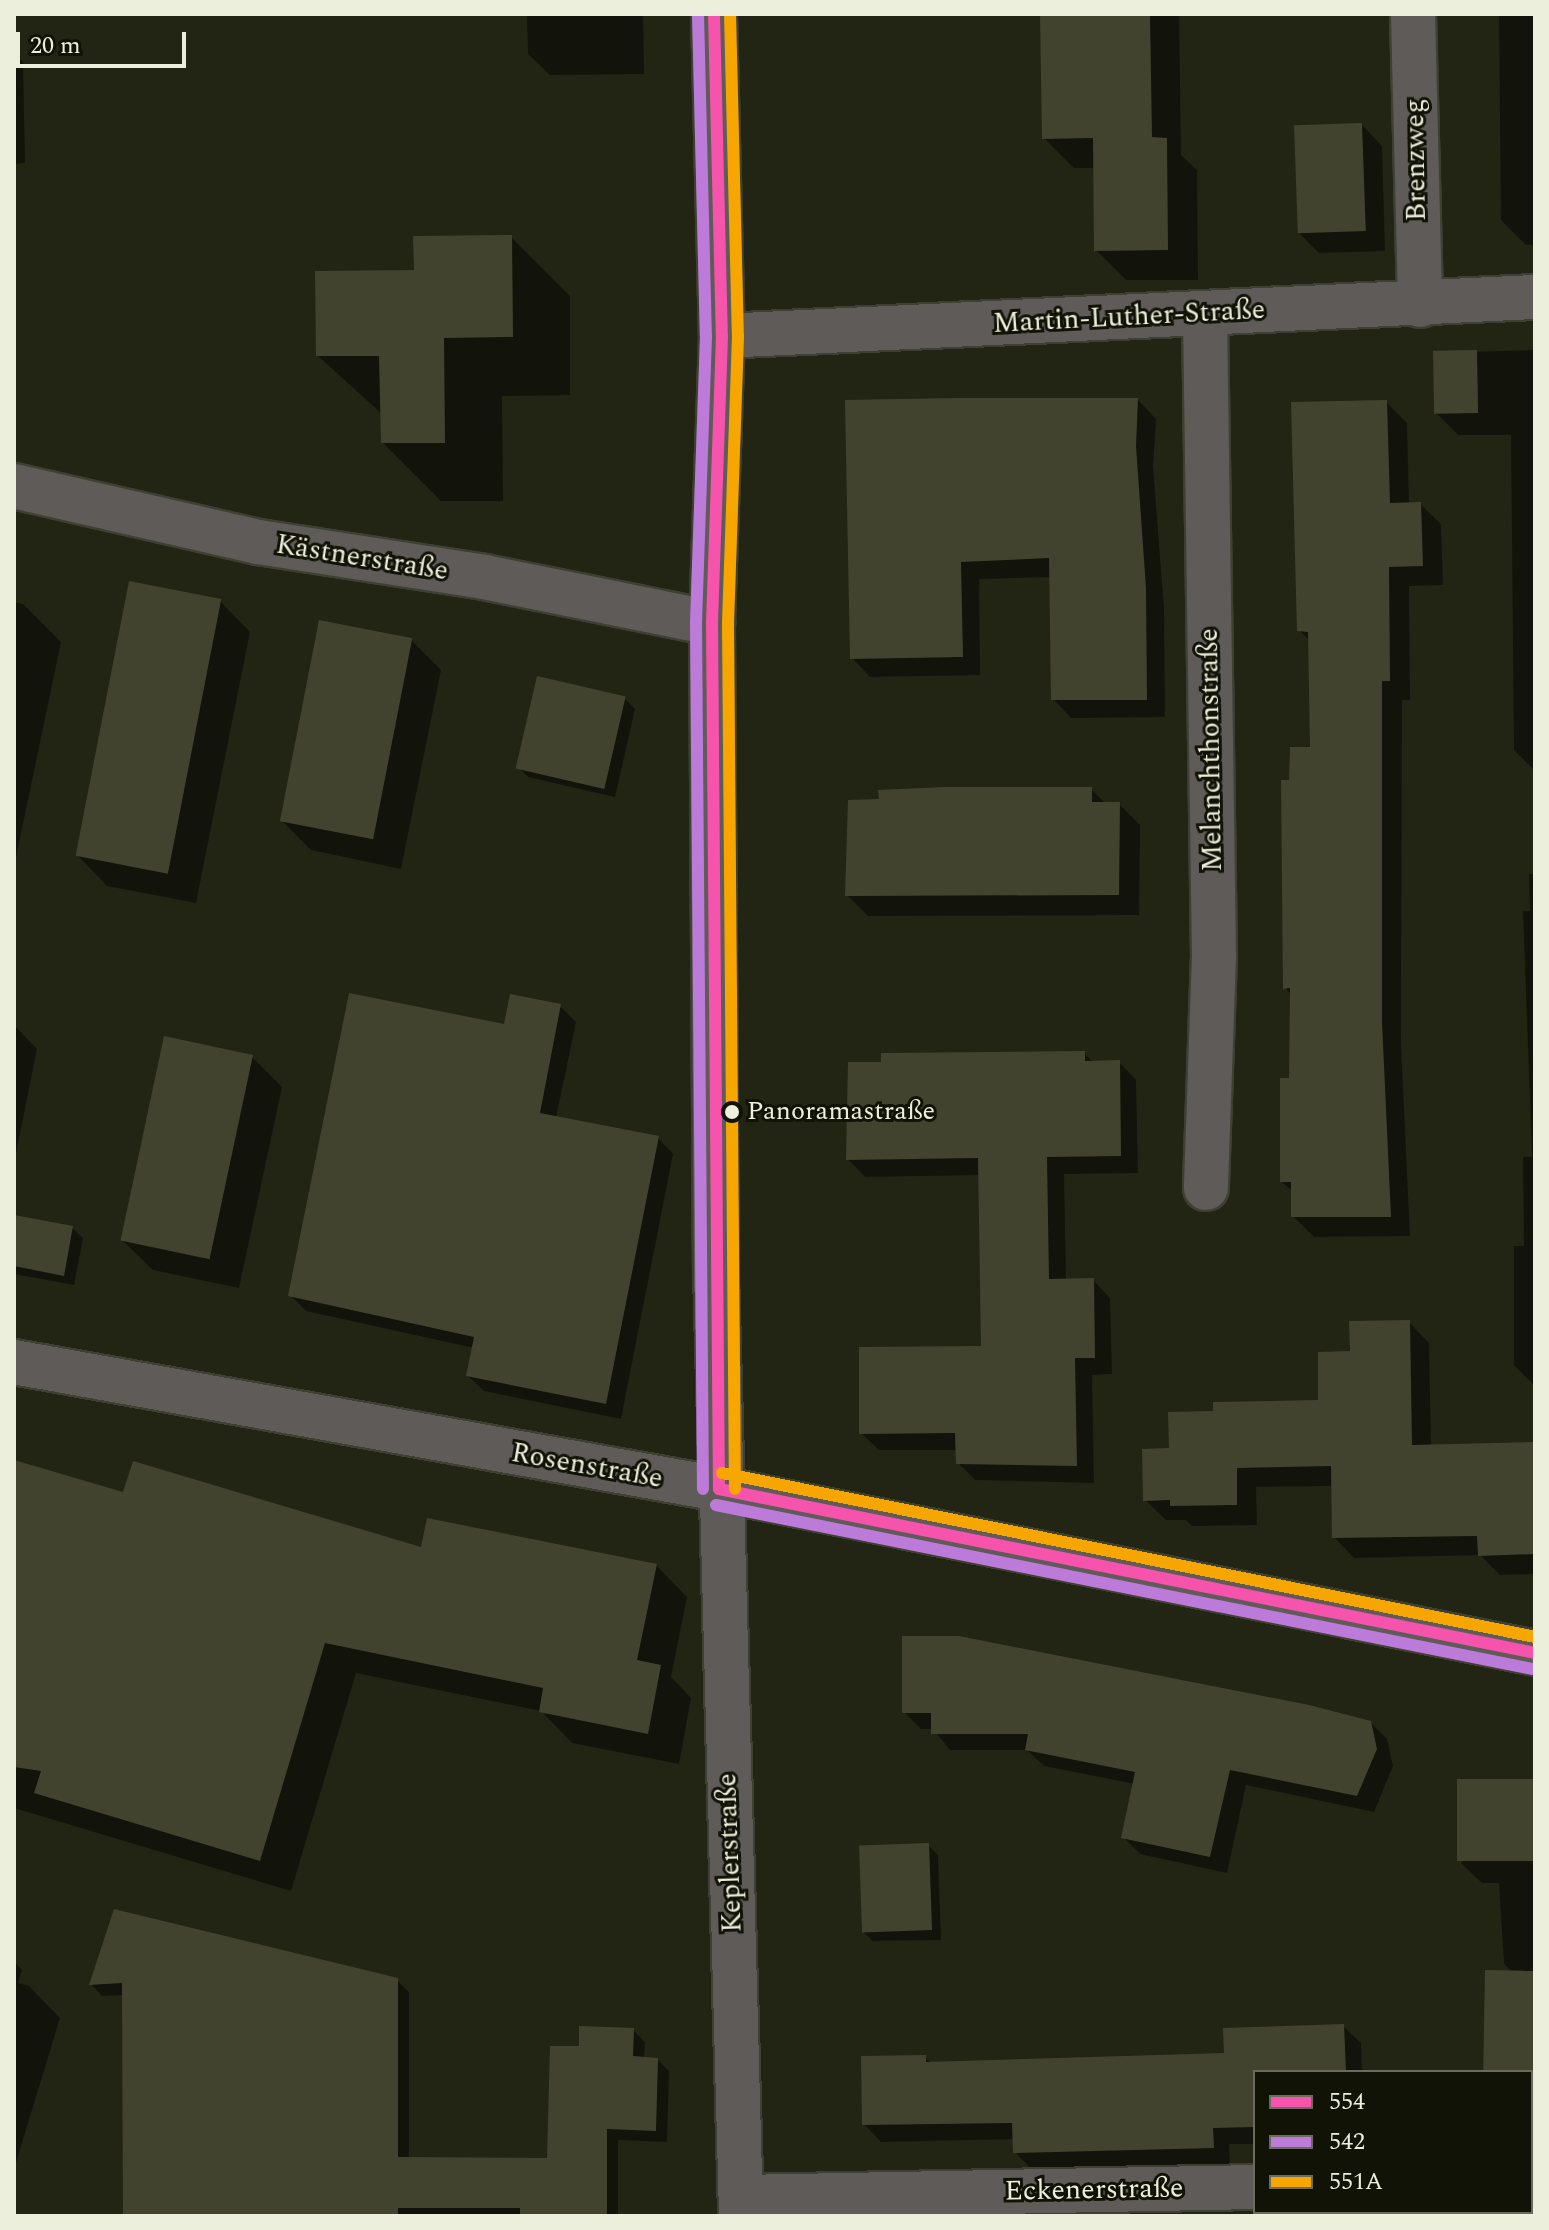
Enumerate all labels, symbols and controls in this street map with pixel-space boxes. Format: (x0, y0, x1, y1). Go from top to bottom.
scale bar (20, 16, 190, 66)
text: 20 m (30, 28, 81, 64)
street label: Brenzweg (1398, 98, 1434, 222)
street label: Martin-Luther-Straße (992, 293, 1266, 341)
street label: Kästnerstraße (274, 528, 450, 588)
street label: Melanchthonstraße (1192, 628, 1230, 872)
place label: Panoramastraße (747, 1096, 935, 1128)
marker: Panoramastraße (724, 1104, 740, 1120)
street label: Rosenstraße (509, 1436, 665, 1496)
street label: Keplerstraße (710, 1773, 750, 1933)
legend (1253, 2070, 1533, 2214)
text: 554 (1329, 2084, 1365, 2120)
text: 542 (1329, 2124, 1365, 2160)
text: 551A (1329, 2164, 1383, 2200)
street label: Eckenerstraße (1004, 2172, 1184, 2208)

